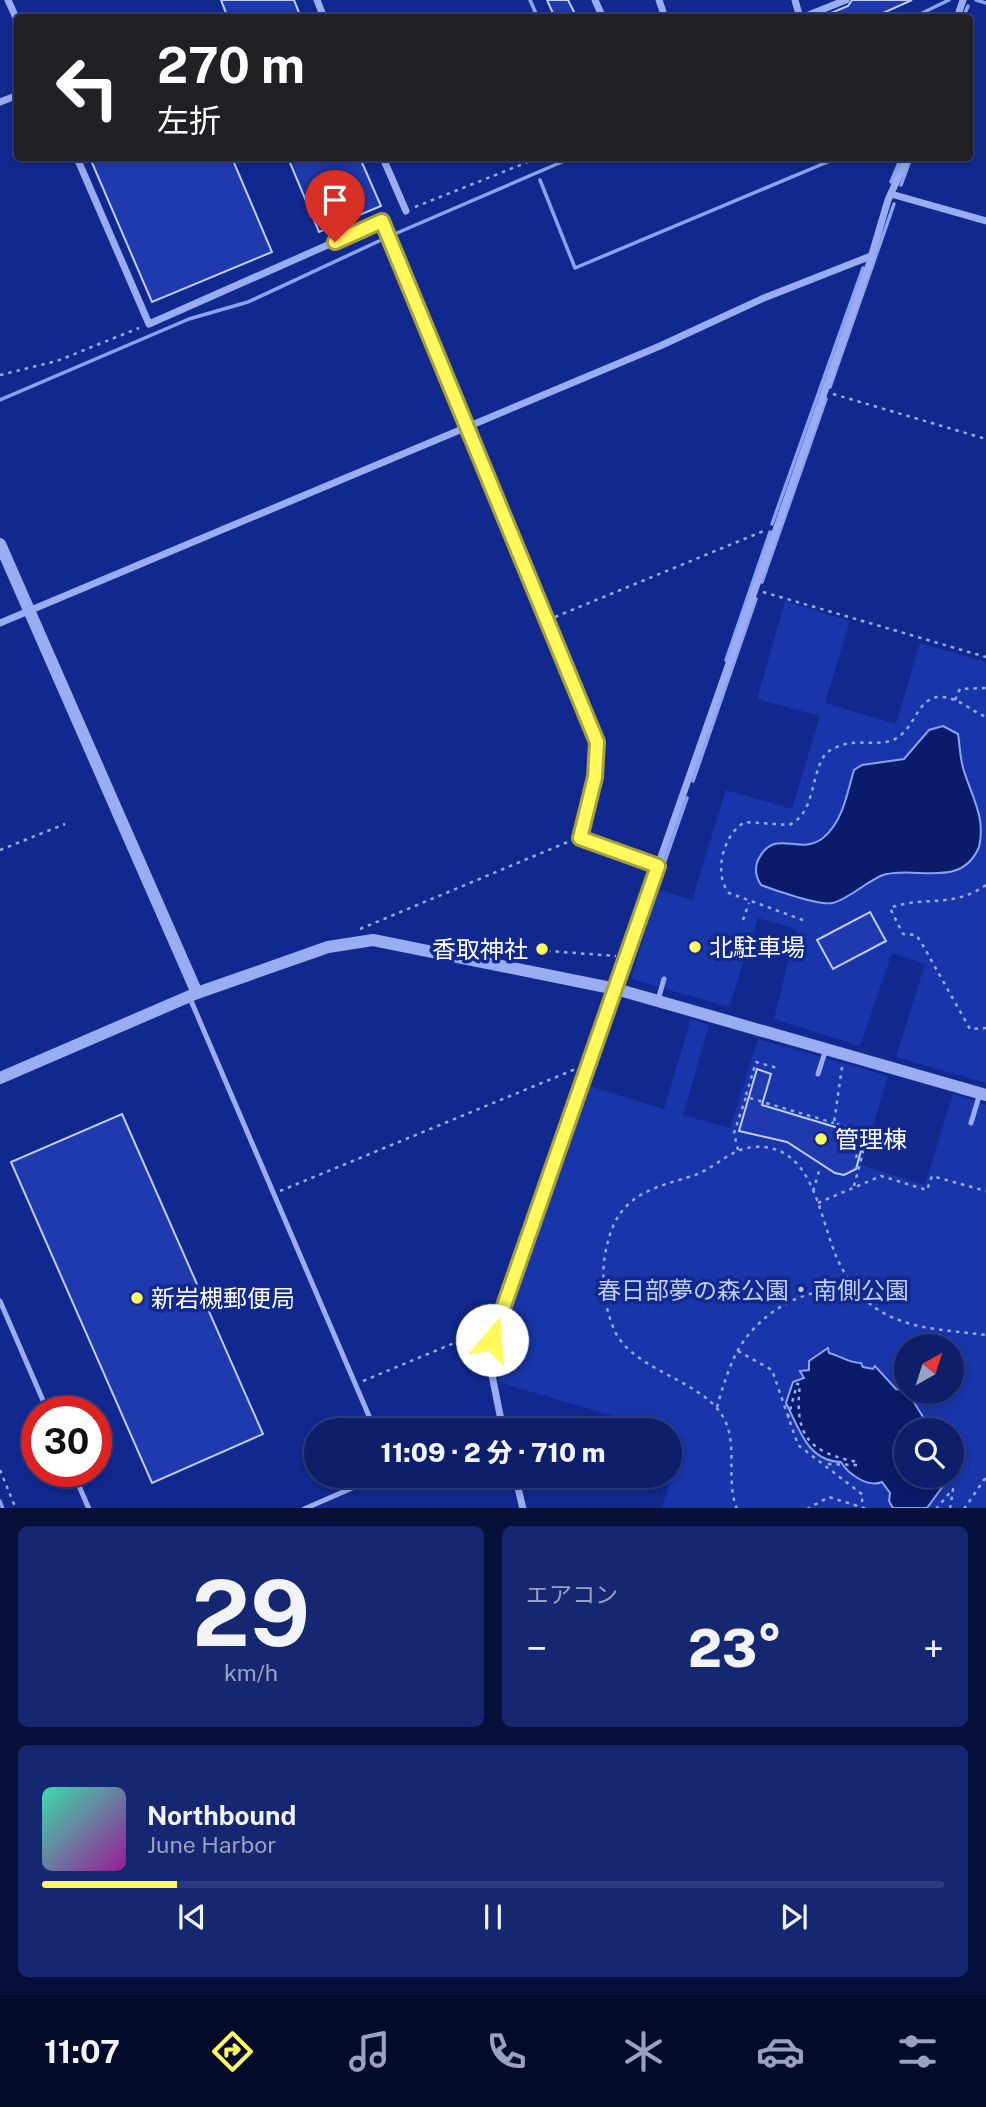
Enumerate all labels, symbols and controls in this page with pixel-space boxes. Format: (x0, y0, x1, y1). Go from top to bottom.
text: 270 m (157, 36, 305, 94)
icon: left (42, 42, 133, 133)
text: 左折 (157, 102, 221, 139)
pin (305, 170, 365, 242)
icon: arrive (316, 181, 354, 219)
place label: 北駐車場 (709, 933, 805, 961)
place label: 香取神社 (432, 935, 528, 963)
marker: 北駐車場 (687, 939, 703, 955)
marker: 香取神社 (534, 941, 550, 957)
place label: 管理棟 (835, 1125, 907, 1153)
marker: 管理棟 (813, 1131, 829, 1147)
park label: 春日部夢の森公園・南側公園 (597, 1276, 909, 1304)
place label: 新岩槻郵便局 (151, 1284, 295, 1312)
marker: 新岩槻郵便局 (129, 1290, 145, 1306)
position arrow (455, 1303, 529, 1377)
north arrow (894, 1334, 964, 1404)
map controls (894, 1334, 964, 1488)
speed limit sign: 30 (21, 1396, 112, 1487)
button: search (894, 1418, 964, 1488)
text: 11:09 · 2 分 · 710 m (381, 1437, 605, 1468)
text: 29 (192, 1560, 310, 1666)
text: エアコン (526, 1581, 618, 1608)
text: 23° (688, 1618, 782, 1679)
text: − (526, 1626, 547, 1671)
text: + (923, 1626, 944, 1671)
text: km/h (224, 1659, 278, 1686)
text: Northbound (147, 1800, 296, 1831)
text: June Harbor (147, 1831, 276, 1858)
icon: previous (173, 1898, 211, 1936)
icon: pause (474, 1898, 512, 1936)
icon: next (775, 1898, 813, 1936)
icon: directions (208, 2027, 257, 2076)
icon: music (345, 2027, 394, 2076)
icon: phone (482, 2027, 531, 2076)
icon: climate (619, 2027, 668, 2076)
icon: car (756, 2027, 805, 2076)
icon: filters (893, 2027, 942, 2076)
text: 11:07 (44, 2033, 120, 2070)

